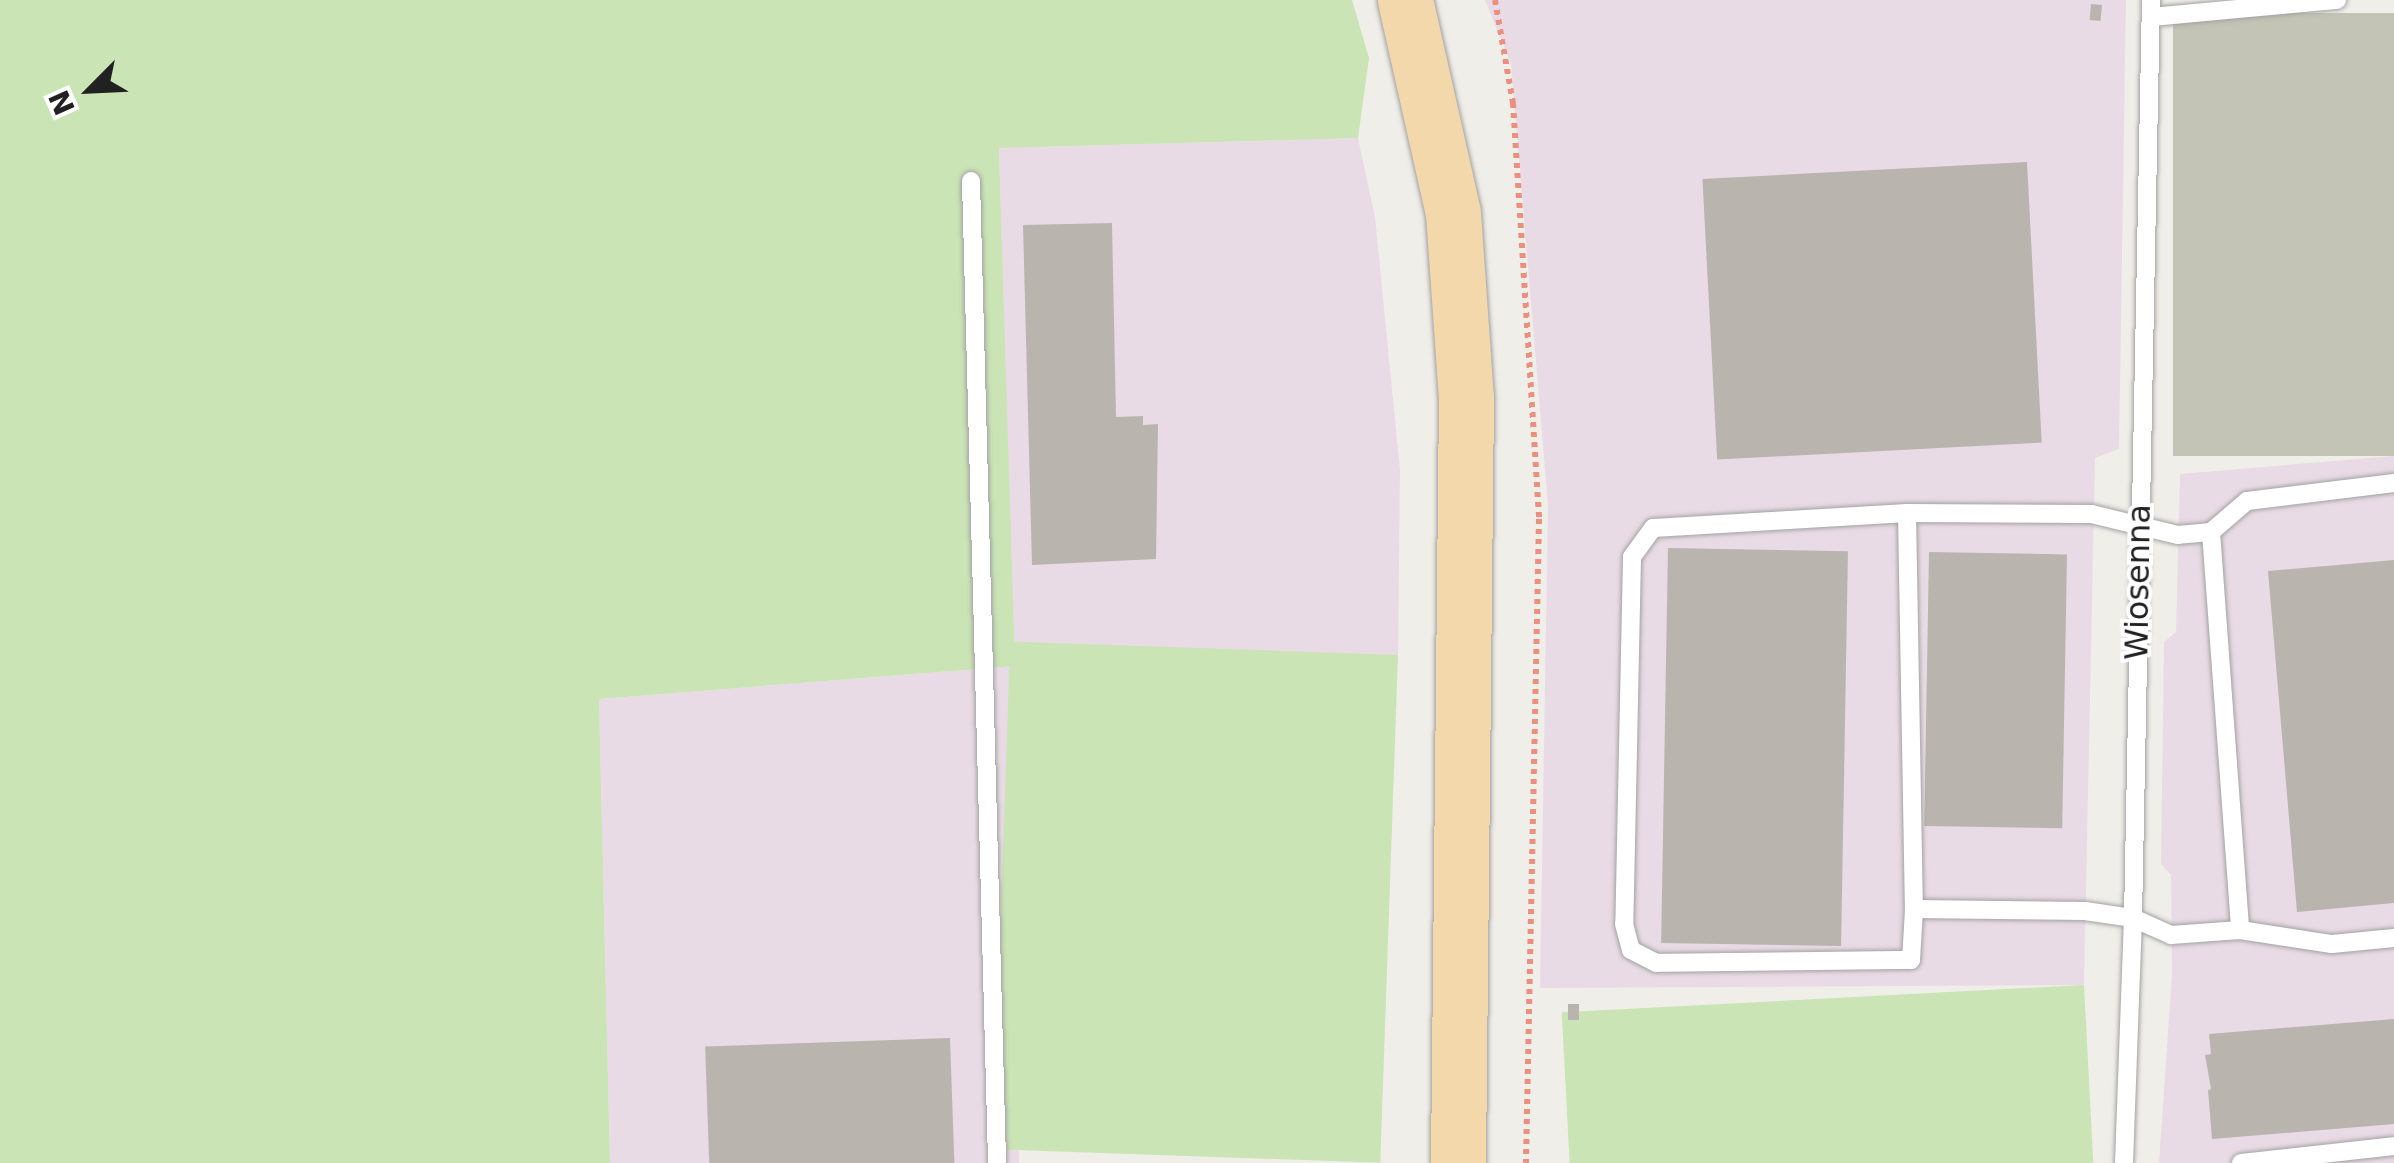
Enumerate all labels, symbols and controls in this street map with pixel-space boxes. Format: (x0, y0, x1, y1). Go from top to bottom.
north arrow (40, 40, 140, 140)
text: N (42, 85, 82, 120)
street label: Wiosenna (2117, 504, 2159, 660)

